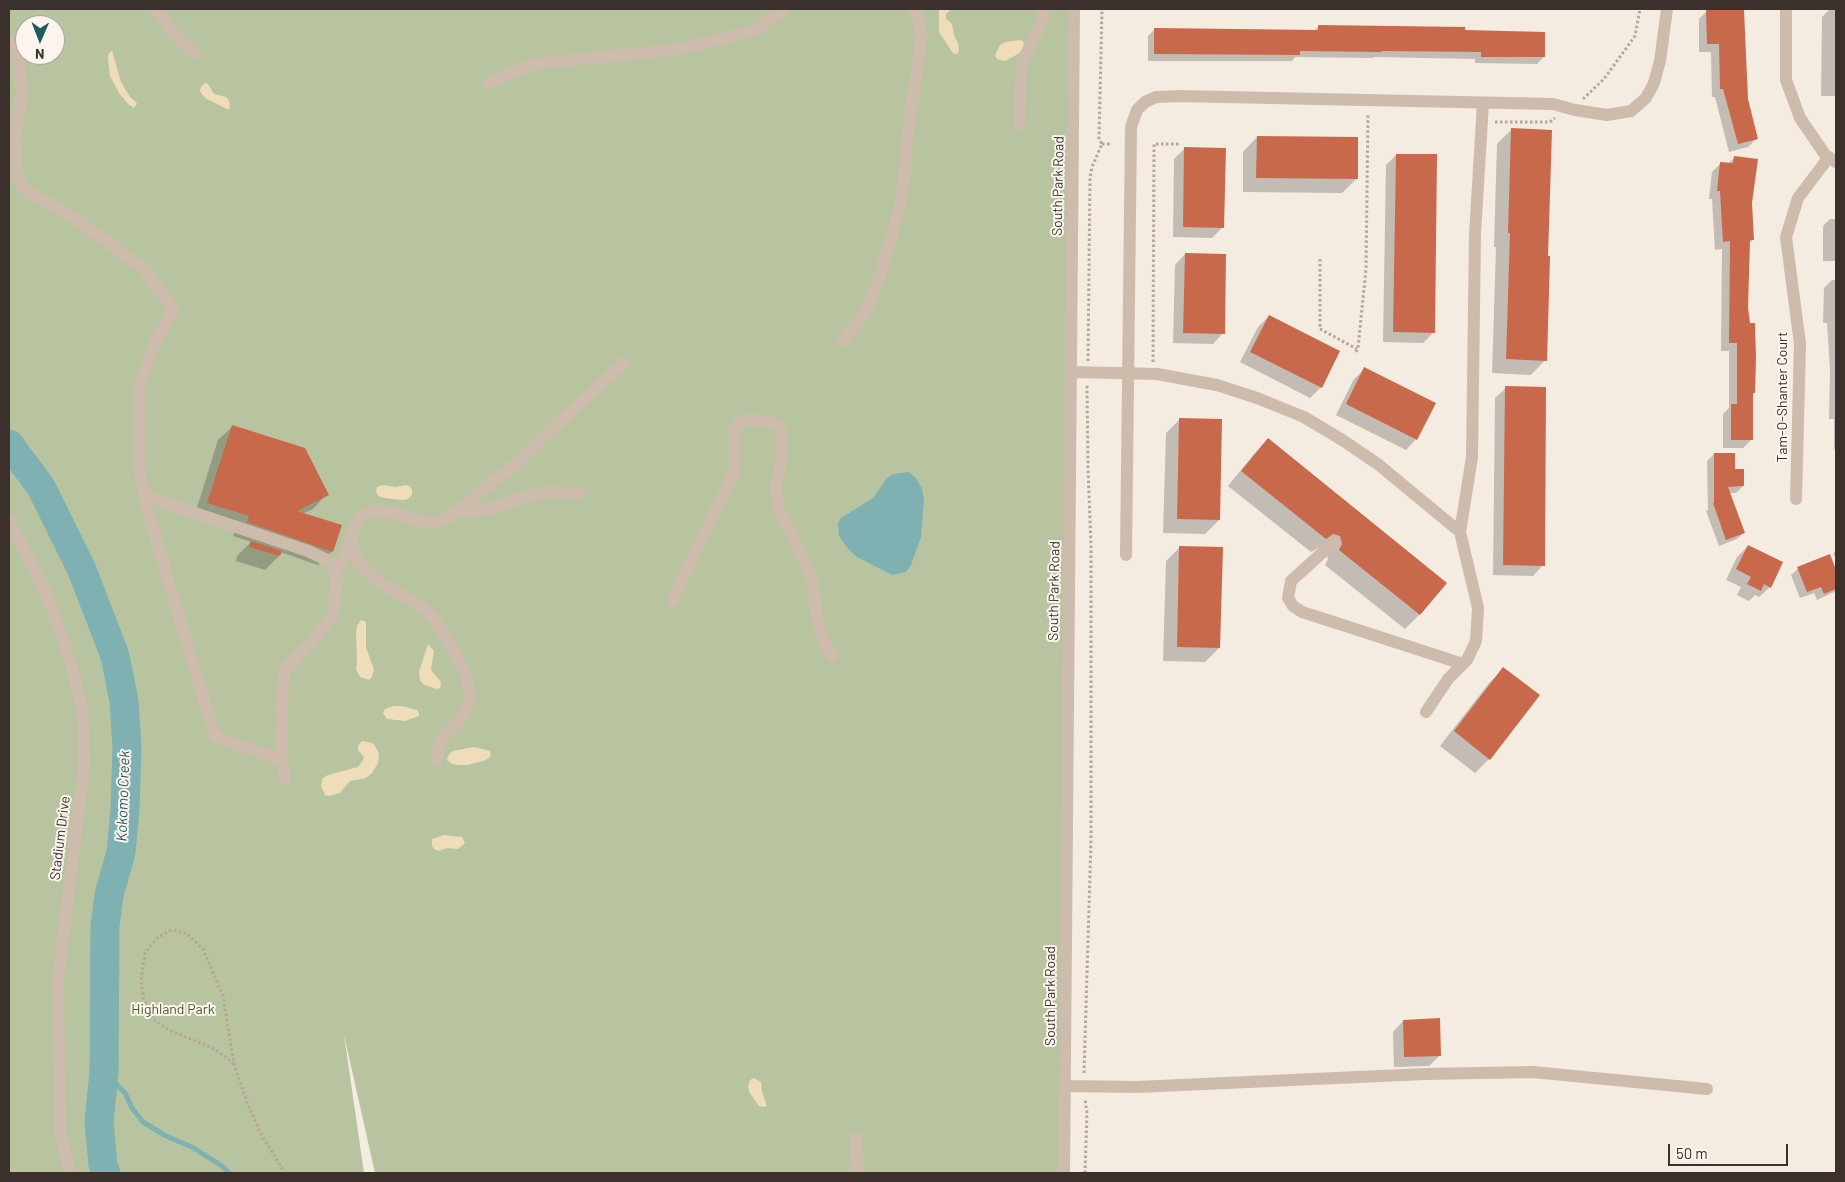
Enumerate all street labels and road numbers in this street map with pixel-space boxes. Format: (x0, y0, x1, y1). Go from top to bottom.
street label: South Park Road (1049, 136, 1067, 236)
street label: Tam-O-Shanter Court (1774, 332, 1790, 462)
street label: South Park Road (1045, 541, 1063, 641)
street label: Stadium Drive (47, 795, 73, 881)
street label: South Park Road (1042, 946, 1058, 1046)

